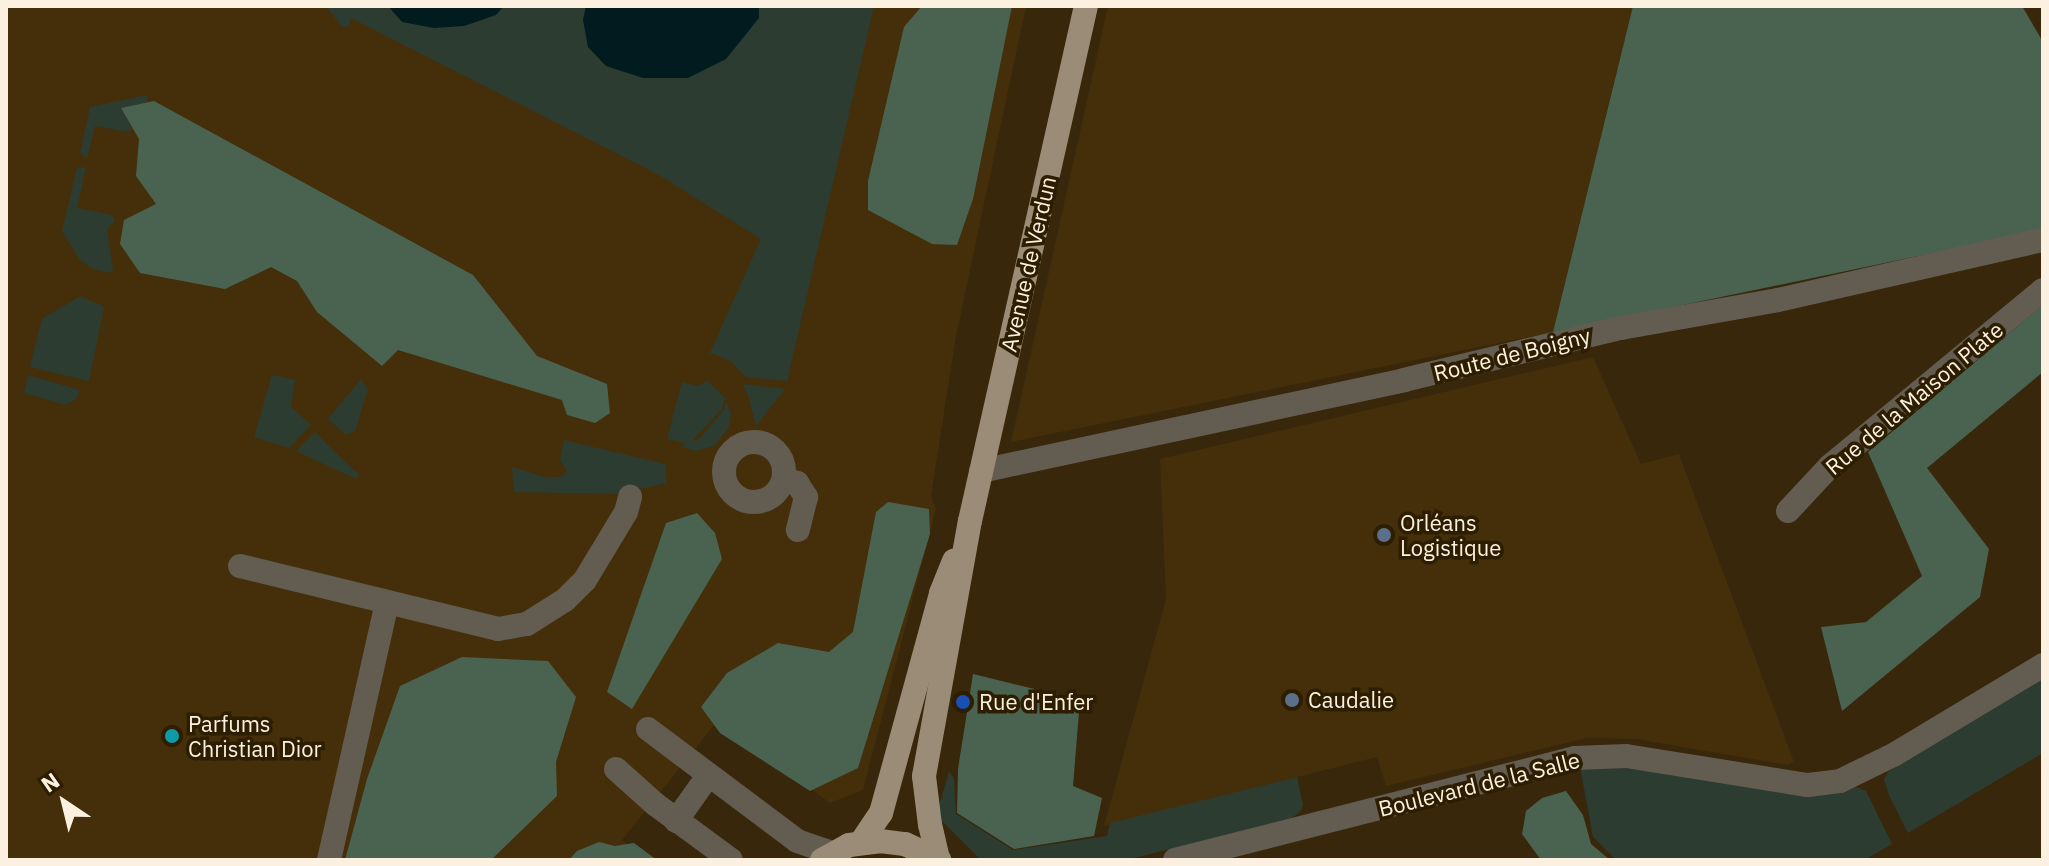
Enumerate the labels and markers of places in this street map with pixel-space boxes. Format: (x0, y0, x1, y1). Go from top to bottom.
place label: Orléans Logistique (1400, 509, 1501, 560)
marker: Orléans Logistique (1375, 526, 1393, 544)
place label: Caudalie (1308, 687, 1394, 713)
place label: Rue d'Enfer (979, 689, 1093, 715)
marker: Caudalie (1283, 691, 1301, 709)
marker: Rue d'Enfer (954, 693, 972, 711)
place label: Parfums Christian Dior (188, 710, 322, 762)
marker: Parfums Christian Dior (163, 727, 181, 745)

